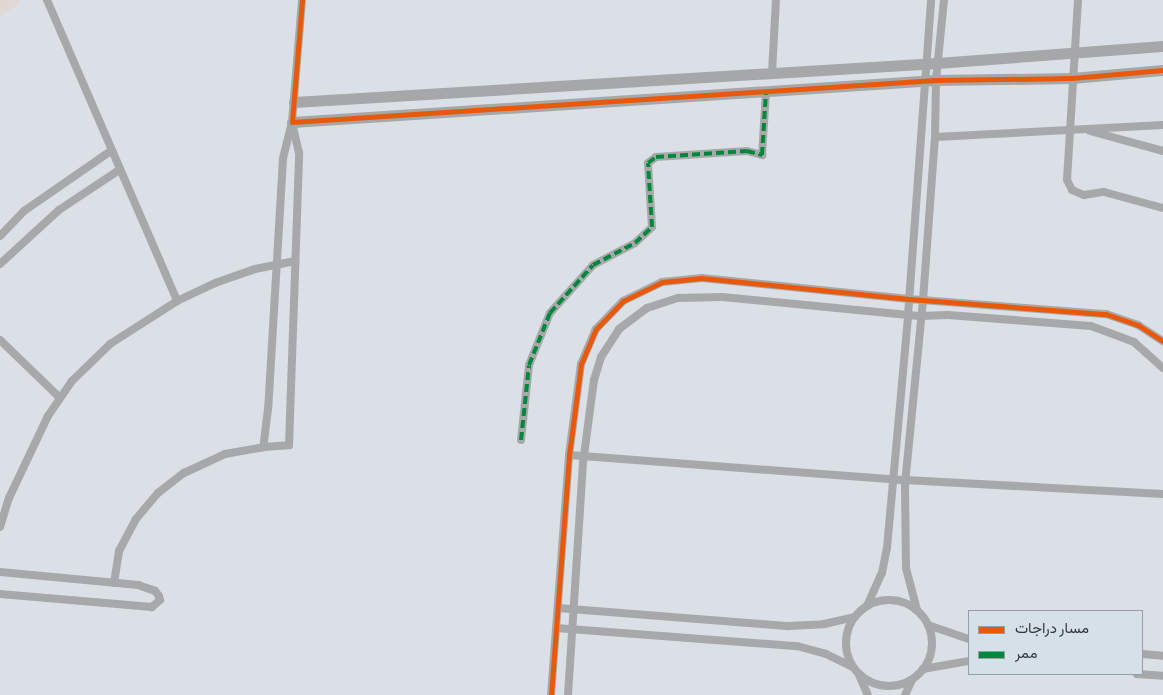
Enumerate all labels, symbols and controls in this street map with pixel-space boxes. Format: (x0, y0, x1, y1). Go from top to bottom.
legend (968, 610, 1143, 675)
text: مسار دراجات (1015, 621, 1089, 636)
text: ممر (1015, 646, 1037, 661)

